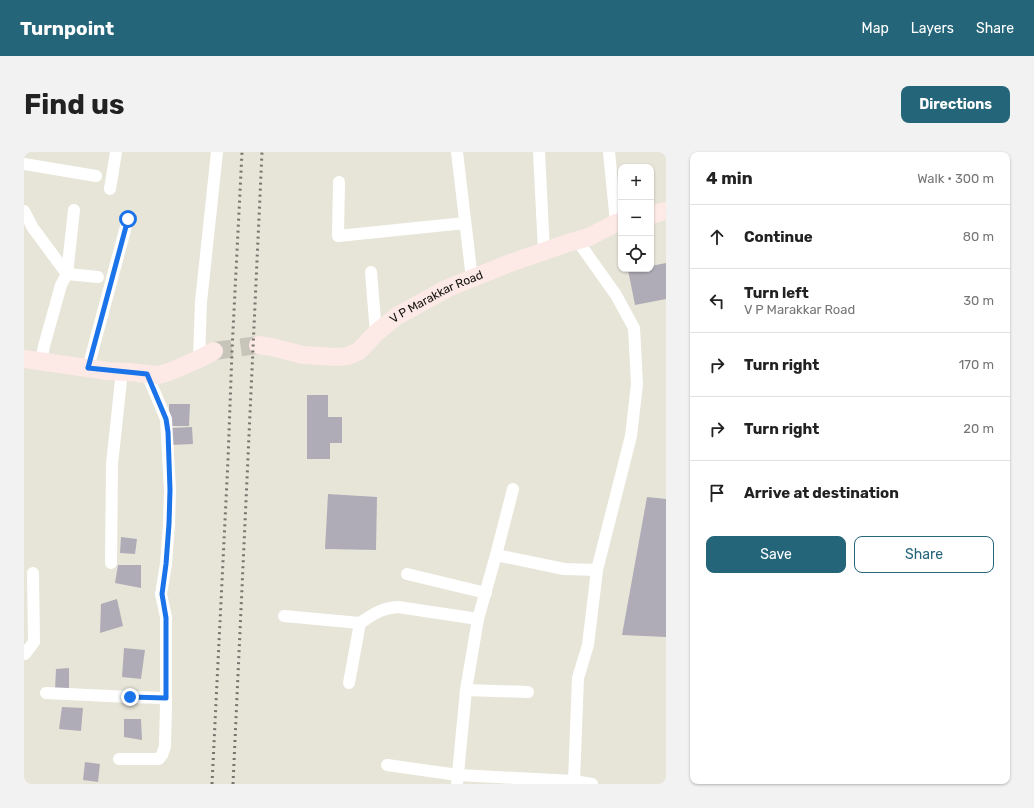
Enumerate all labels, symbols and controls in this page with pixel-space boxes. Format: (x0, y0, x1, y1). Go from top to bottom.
text: Turnpoint (20, 17, 114, 40)
text: Map (862, 20, 889, 37)
text: Layers (911, 20, 954, 37)
text: Share (976, 20, 1014, 37)
button: Directions (901, 86, 1010, 123)
text: Find us (24, 88, 124, 121)
map controls (618, 164, 654, 272)
button: + (618, 164, 654, 200)
text: 4 min (706, 168, 753, 188)
text: Walk · 300 m (917, 171, 994, 186)
button: − (618, 200, 654, 236)
route start (119, 210, 137, 228)
icon: ahead (706, 226, 728, 248)
text: Continue (744, 228, 813, 246)
text: 80 m (963, 229, 994, 244)
button: locate (618, 236, 654, 272)
street label: V P Marakkar Road (387, 268, 485, 326)
text: Turn left (744, 284, 809, 302)
icon: left (706, 290, 728, 312)
text: 30 m (963, 293, 994, 308)
text: V P Marakkar Road (744, 302, 855, 317)
icon: right (706, 354, 728, 376)
text: Turn right (744, 356, 819, 374)
text: 170 m (959, 357, 994, 372)
icon: right (706, 418, 728, 440)
text: Turn right (744, 420, 819, 438)
text: 20 m (963, 421, 994, 436)
icon: arrive (706, 482, 728, 504)
text: Arrive at destination (744, 484, 899, 502)
button: Save (706, 536, 846, 573)
button: Share (854, 536, 994, 573)
route end (121, 688, 139, 706)

